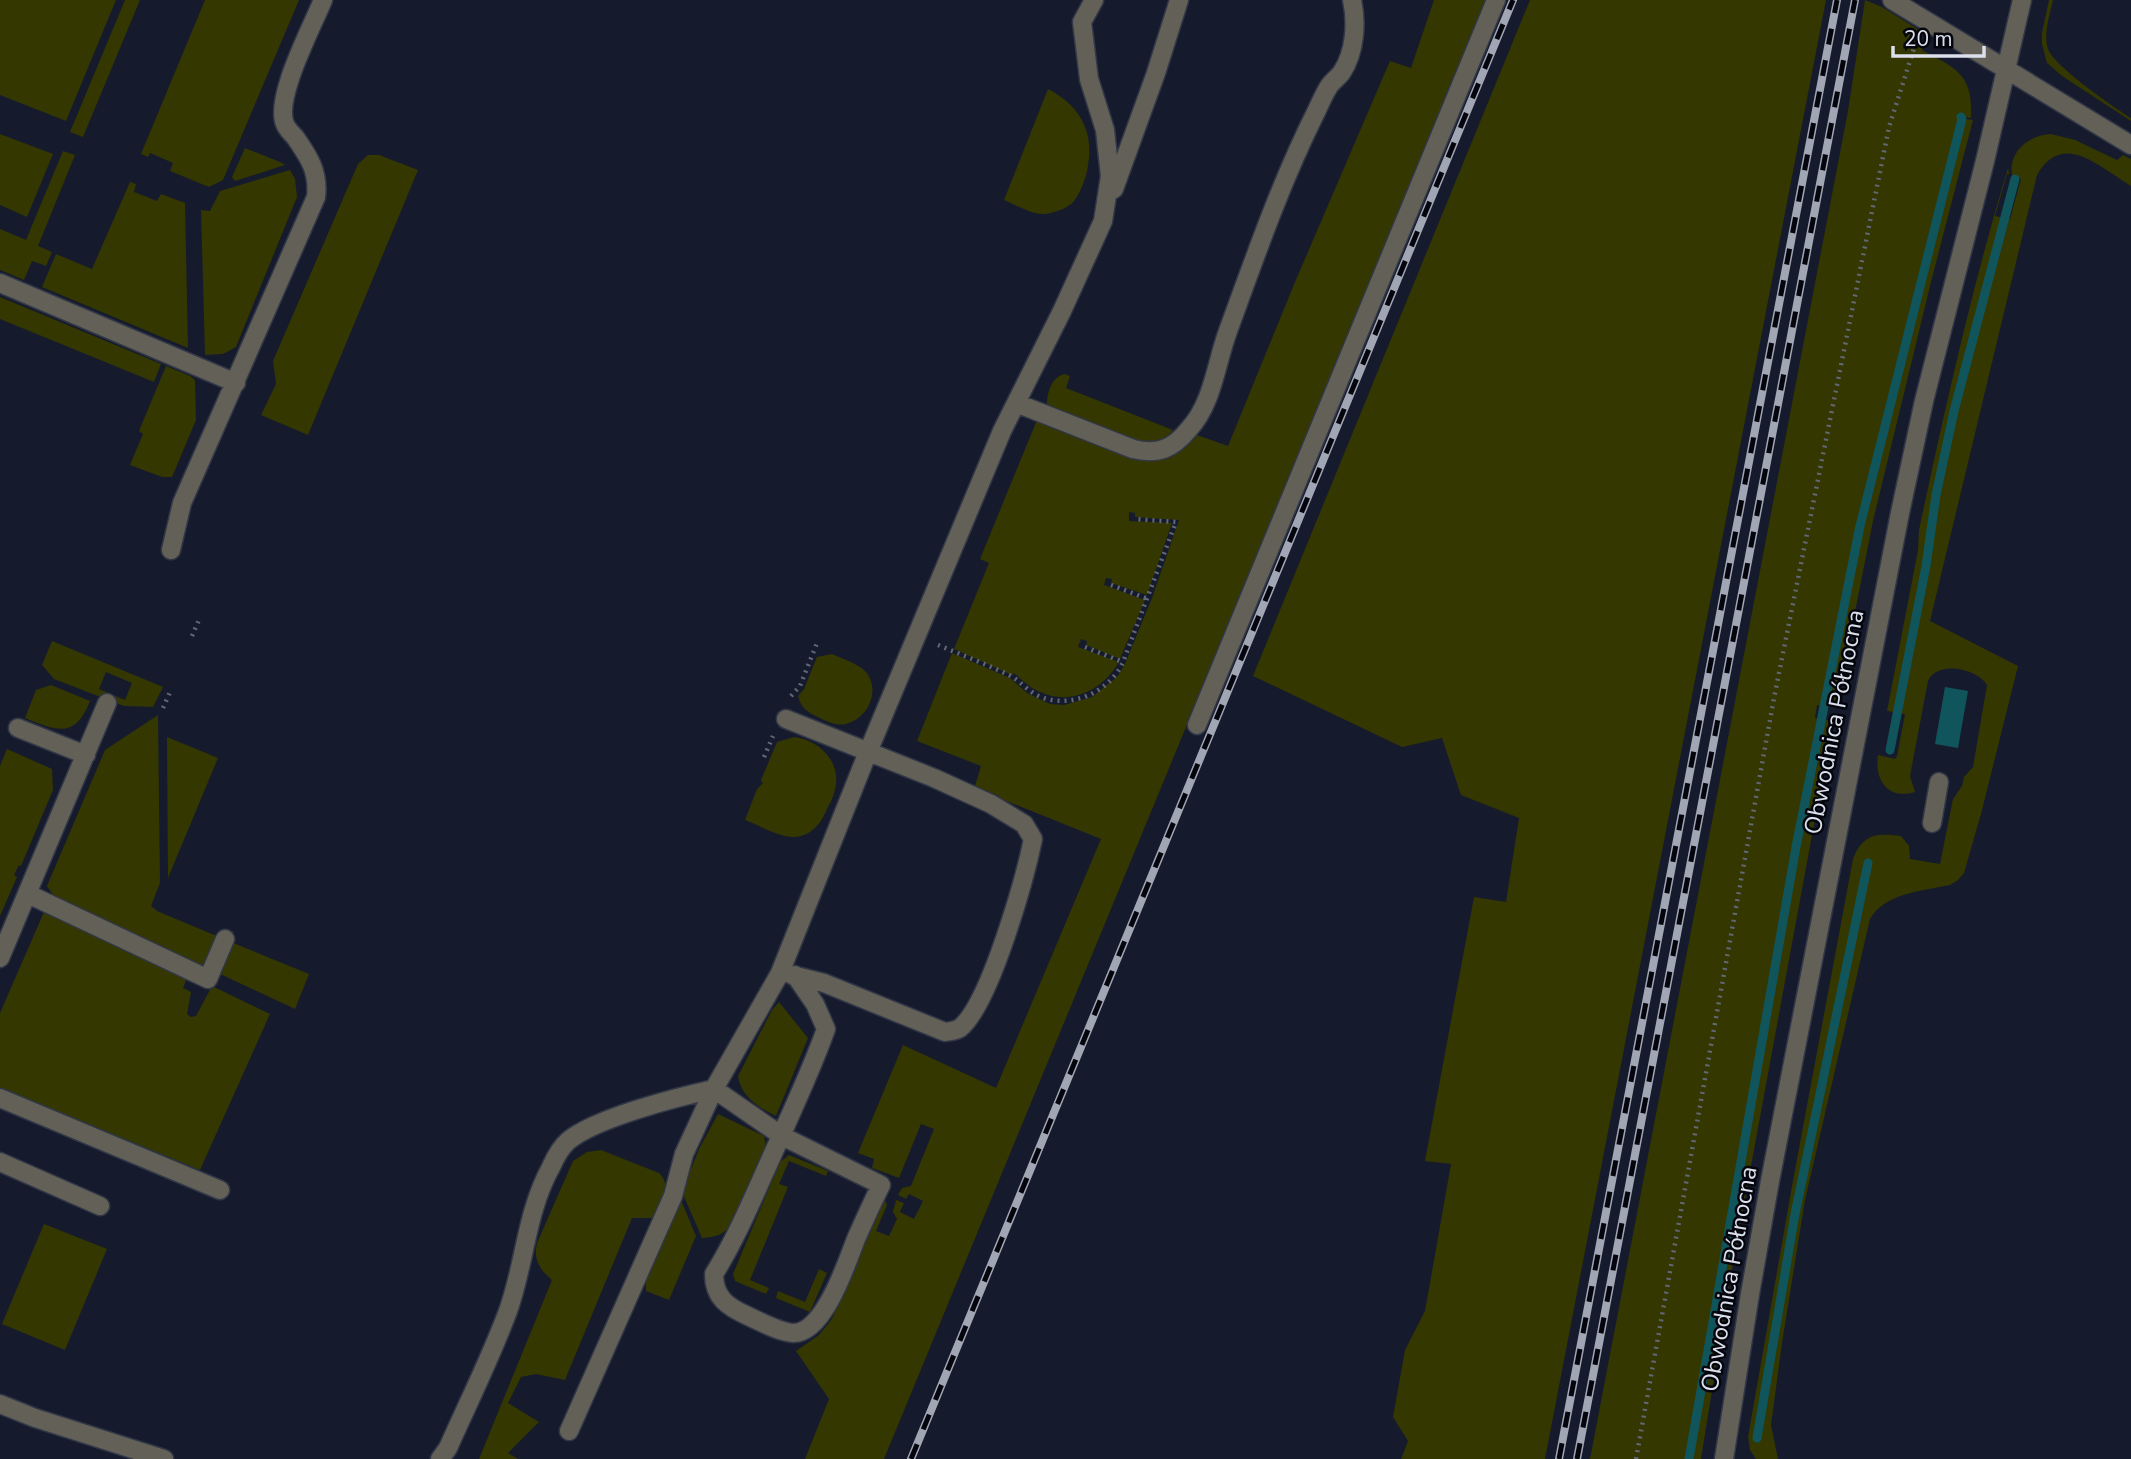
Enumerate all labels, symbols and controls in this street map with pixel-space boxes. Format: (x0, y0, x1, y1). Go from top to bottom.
scale bar (1893, 14, 1984, 58)
text: 20 m (1904, 25, 1953, 53)
street label: Obwodnica Północna (1797, 607, 1871, 837)
street label: Obwodnica Północna (1693, 1164, 1765, 1394)

